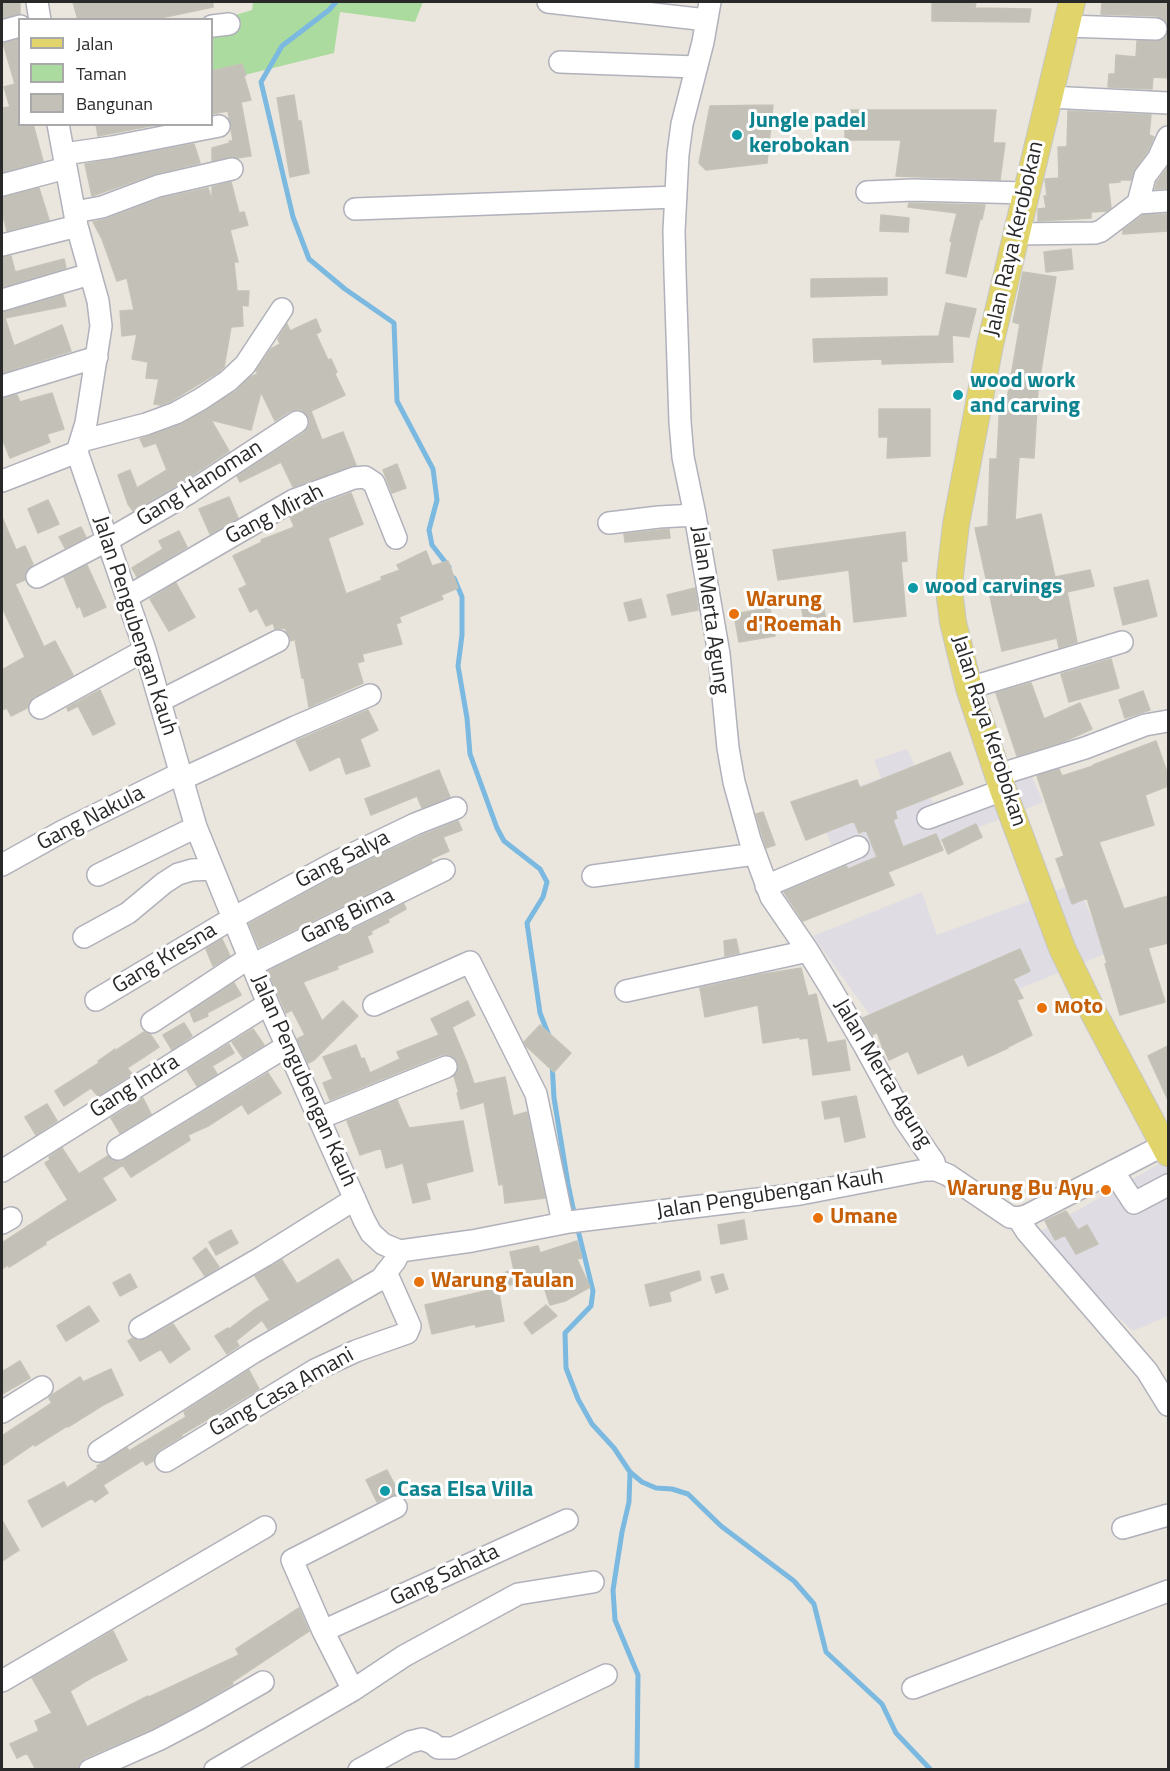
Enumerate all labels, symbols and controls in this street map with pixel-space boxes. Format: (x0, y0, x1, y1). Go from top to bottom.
legend (18, 18, 213, 126)
text: Jalan (76, 30, 113, 57)
text: Taman (76, 60, 127, 87)
text: Bangunan (76, 90, 153, 117)
place label: Jungle padel kerobokan (749, 109, 866, 160)
marker: Jungle padel kerobokan (730, 128, 744, 142)
street label: Jalan Raya Kerobokan (980, 139, 1050, 339)
place label: wood work and carving (970, 369, 1080, 420)
marker: wood work and carving (951, 388, 965, 402)
street label: Gang Hanoman (132, 435, 268, 533)
street label: Gang Mirah (222, 479, 328, 551)
street label: Jalan Pengubengan Kauh (86, 513, 182, 739)
street label: Jalan Merta Agung (684, 524, 734, 696)
place label: wood carvings (925, 575, 1062, 601)
marker: wood carvings (906, 581, 920, 595)
place label: Warung d'Roemah (746, 588, 842, 640)
marker: Warung d'Roemah (727, 607, 741, 621)
street label: Jalan Raya Kerobokan (945, 632, 1031, 830)
street label: Gang Nakula (33, 781, 149, 857)
street label: Gang Salya (292, 825, 394, 895)
street label: Gang Bima (297, 883, 399, 951)
street label: Gang Kresna (108, 918, 222, 1000)
street label: Jalan Pengubengan Kauh (244, 971, 362, 1191)
street label: Jalan Merta Agung (827, 994, 937, 1154)
place label: моto (1054, 995, 1103, 1021)
marker: моto (1035, 1001, 1049, 1015)
street label: Gang Indra (86, 1049, 184, 1125)
street label: Jalan Pengubengan Kauh (655, 1164, 885, 1226)
place label: Warung Bu Ayu (947, 1177, 1094, 1203)
marker: Warung Bu Ayu (1099, 1183, 1113, 1197)
place label: Umane (830, 1205, 897, 1231)
marker: Umane (811, 1211, 825, 1225)
place label: Warung Taulan (431, 1269, 574, 1295)
marker: Warung Taulan (412, 1275, 426, 1289)
street label: Gang Casa Amani (205, 1342, 359, 1444)
place label: Casa Elsa Villa (397, 1478, 533, 1504)
marker: Casa Elsa Villa (378, 1484, 392, 1498)
street label: Gang Sahata (386, 1539, 504, 1613)

